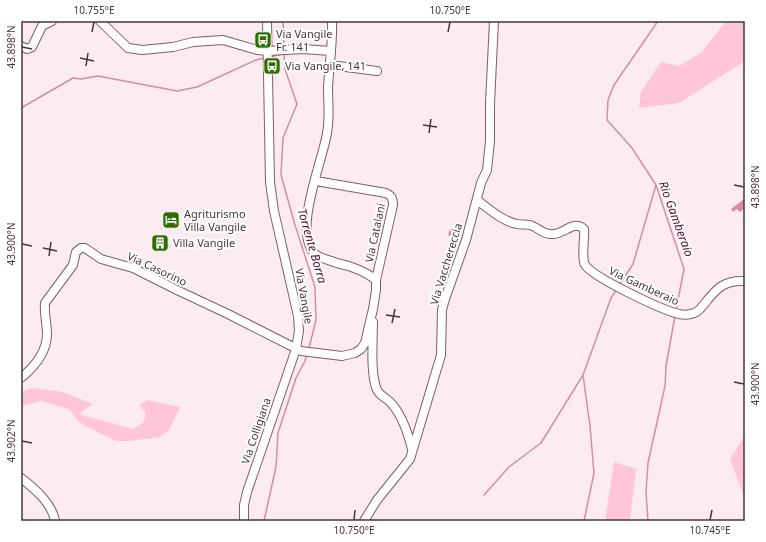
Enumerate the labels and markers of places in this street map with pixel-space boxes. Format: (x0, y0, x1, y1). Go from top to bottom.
place label: Via Vangile Fr. 141 (276, 26, 332, 54)
bus stop icon: Via Vangile Fr. 141 (253, 30, 273, 50)
bus stop icon: Via Vangile, 141 (262, 56, 282, 76)
place label: Via Vangile, 141 (285, 58, 366, 73)
place label: Agriturismo Villa Vangile (184, 206, 246, 234)
hotel icon: Agriturismo Villa Vangile (161, 210, 181, 230)
building icon: Villa Vangile (150, 233, 170, 253)
place label: Villa Vangile (173, 235, 235, 250)

